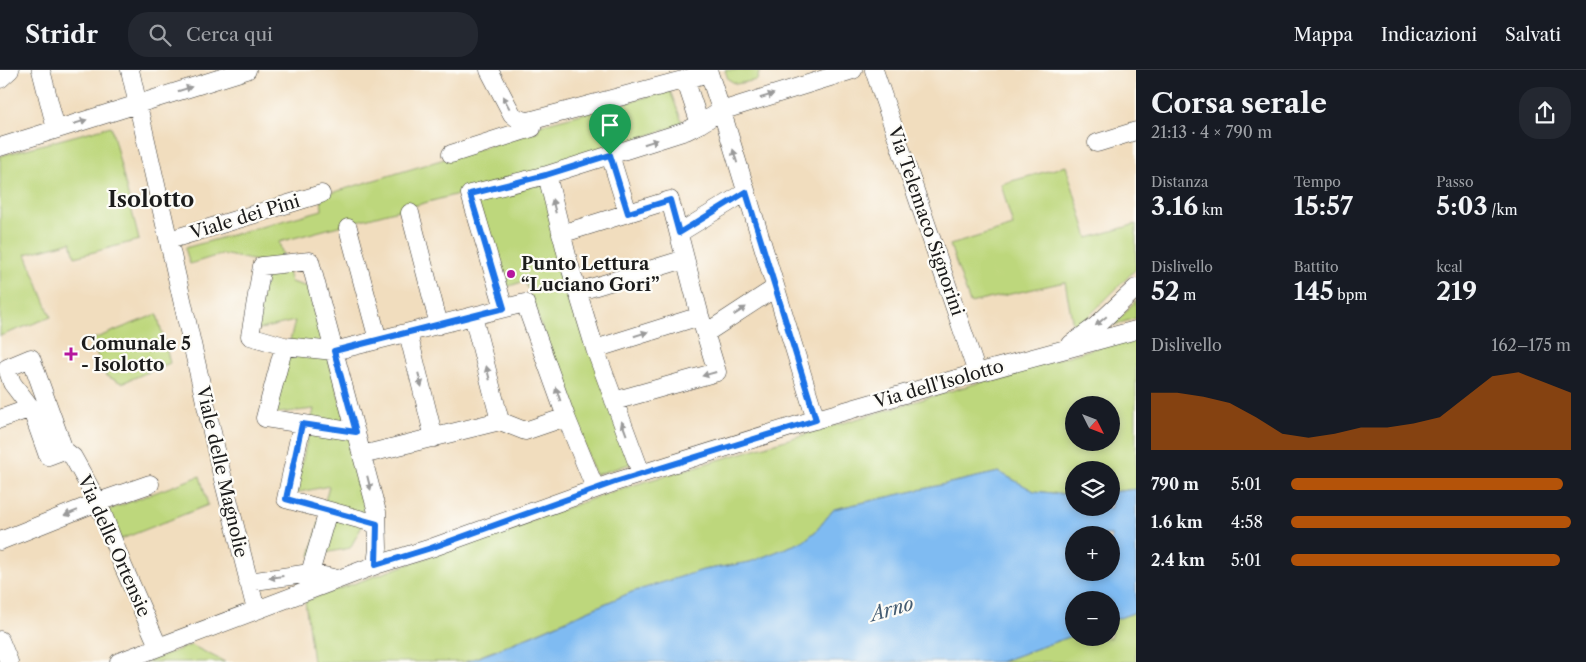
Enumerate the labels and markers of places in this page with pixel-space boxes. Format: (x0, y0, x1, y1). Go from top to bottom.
pin (589, 104, 631, 155)
place label: Punto Lettura “Luciano Gori” (521, 253, 659, 296)
marker: Punto Lettura “Luciano Gori” (505, 268, 517, 280)
place label: Comunale 5 - Isolotto (81, 333, 191, 376)
marker: Comunale 5 - Isolotto (65, 348, 77, 360)

